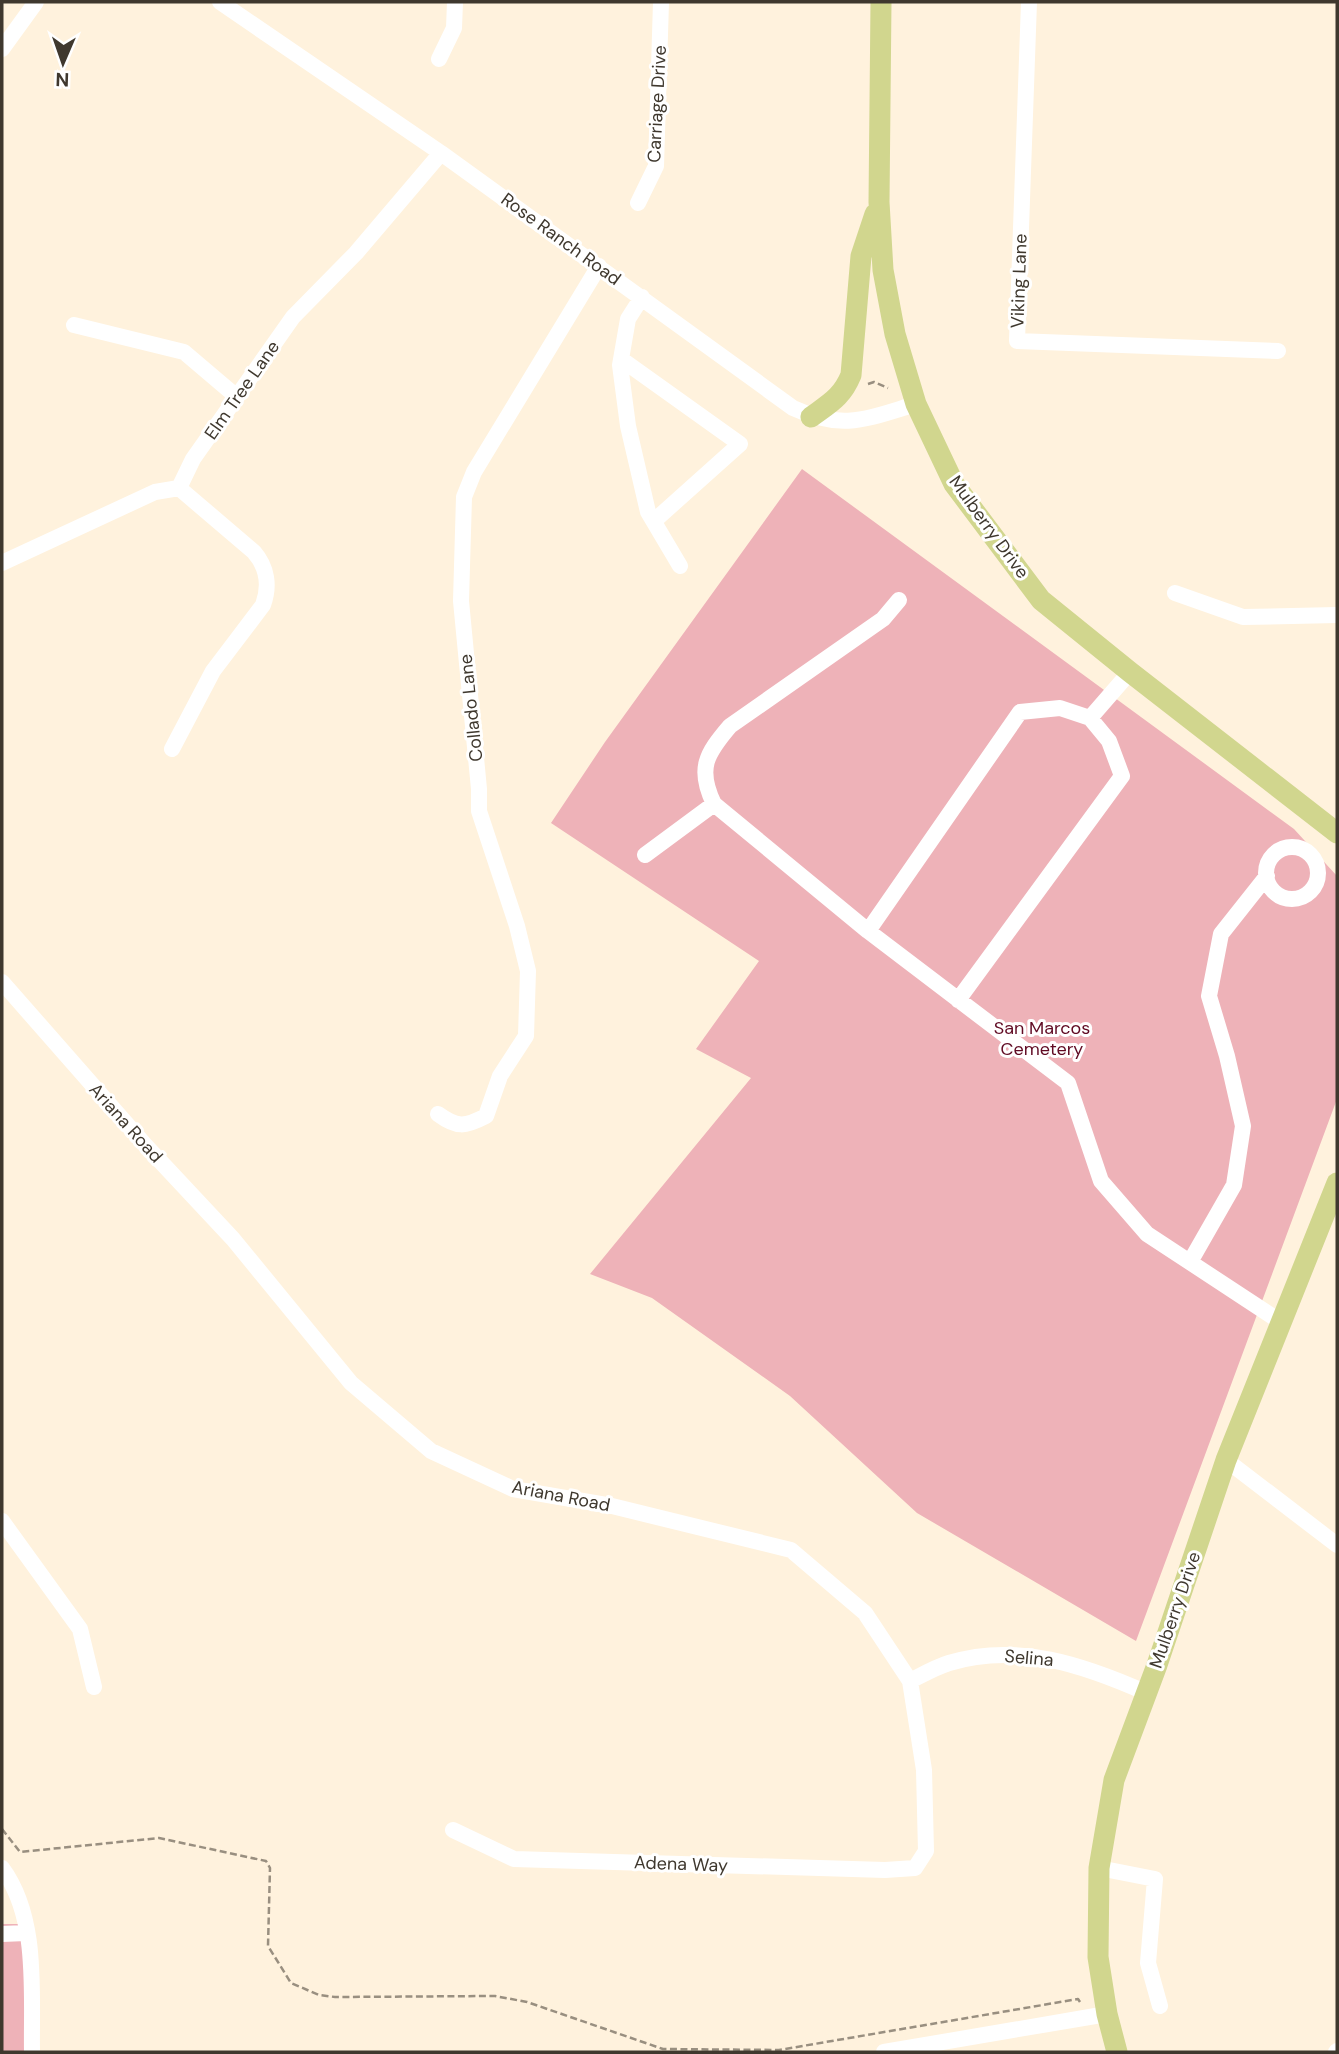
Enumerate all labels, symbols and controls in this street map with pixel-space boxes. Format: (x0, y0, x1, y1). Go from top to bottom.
north arrow (28, 28, 98, 98)
street label: Carriage Drive (642, 45, 672, 163)
text: N (55, 67, 70, 92)
street label: Rose Ranch Road (496, 187, 626, 291)
street label: Viking Lane (1005, 233, 1033, 329)
street label: Elm Tree Lane (199, 336, 285, 444)
street label: Mulberry Drive (944, 471, 1034, 583)
street label: Collado Lane (453, 653, 489, 763)
park label: San Marcos Cemetery (994, 1016, 1090, 1061)
street label: Ariana Road (84, 1078, 168, 1168)
street label: Ariana Road (510, 1475, 612, 1517)
street label: Mulberry Drive (1144, 1549, 1206, 1671)
street label: Selina (1003, 1644, 1055, 1672)
street label: Adena Way (634, 1850, 728, 1878)

